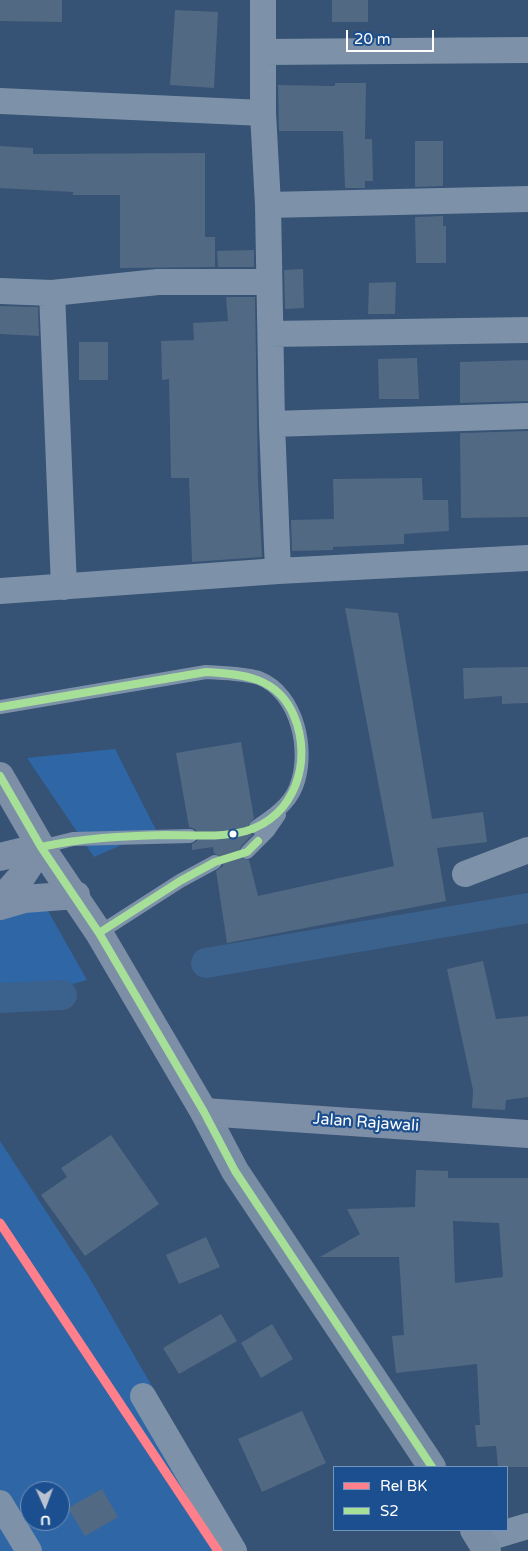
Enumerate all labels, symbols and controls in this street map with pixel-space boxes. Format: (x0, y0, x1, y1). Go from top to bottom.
scale bar (348, 20, 436, 52)
text: 20 m (354, 30, 391, 48)
unlabelled marker (228, 829, 238, 839)
street label: Jalan Rajawali (312, 1110, 420, 1136)
legend (333, 1466, 508, 1531)
text: Rel BK (380, 1477, 427, 1495)
north arrow (20, 1481, 70, 1531)
text: S2 (380, 1502, 399, 1520)
text: U (40, 1512, 51, 1529)

